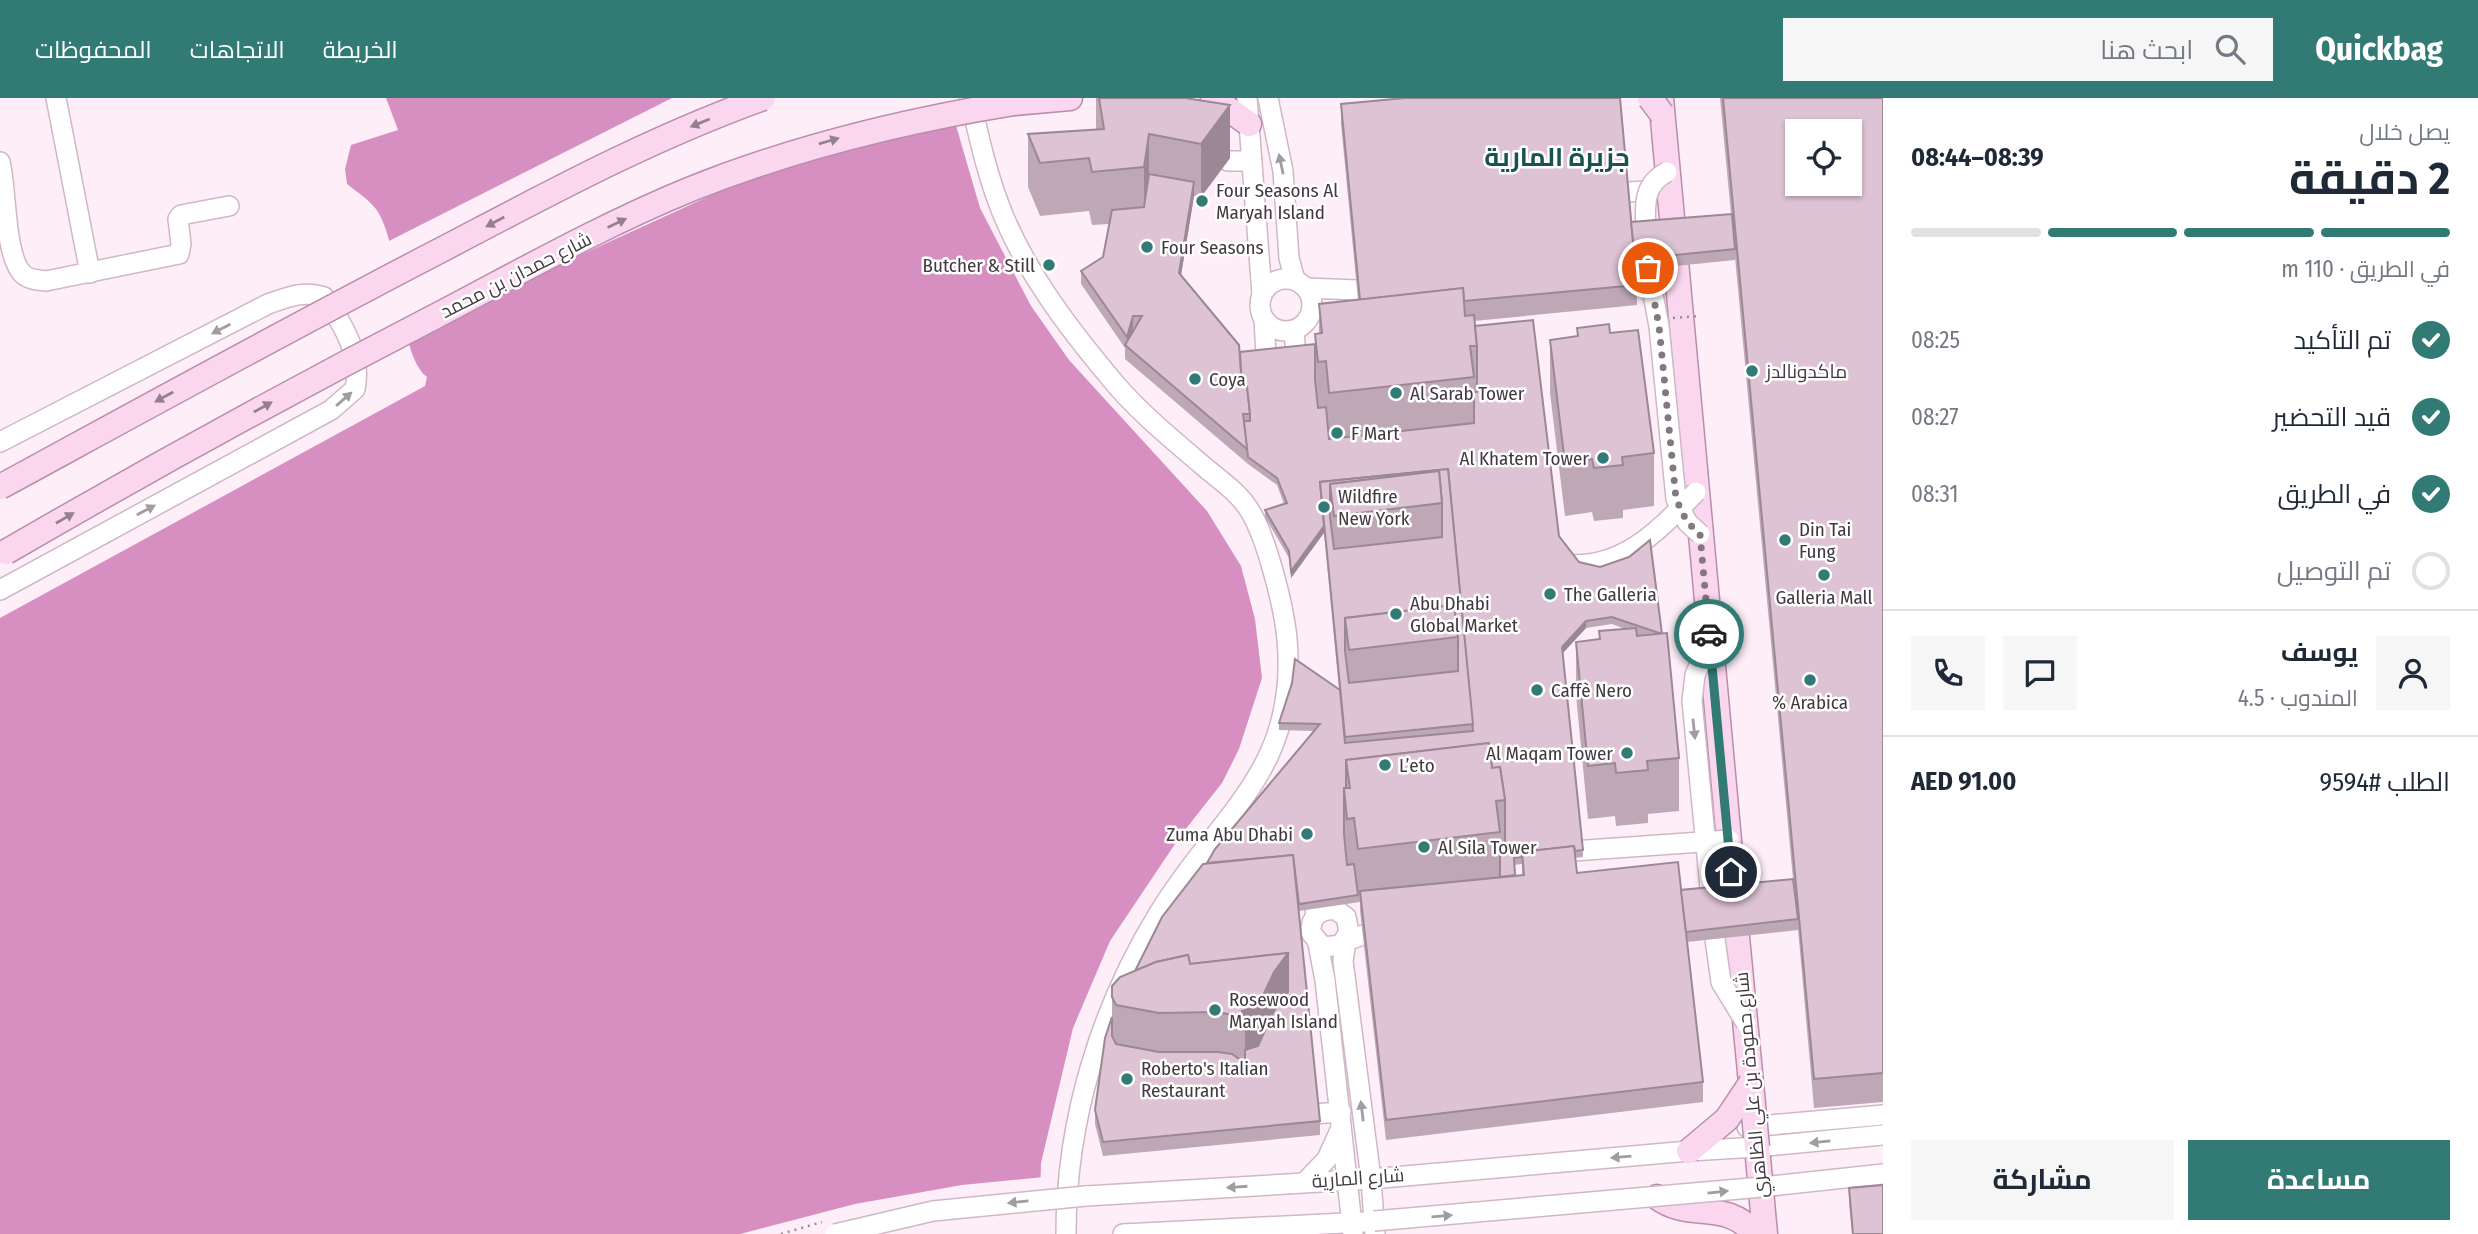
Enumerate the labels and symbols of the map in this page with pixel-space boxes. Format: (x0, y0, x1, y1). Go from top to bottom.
one-way arrow (689, 117, 710, 128)
one-way arrow (819, 136, 840, 146)
district label: جزيرة المارية (1484, 142, 1630, 173)
one-way arrow (1275, 153, 1286, 175)
place label: Four Seasons Al Maryah Island (1216, 179, 1338, 224)
marker: Four Seasons Al Maryah Island (1194, 193, 1210, 209)
one-way arrow (485, 216, 505, 227)
one-way arrow (607, 217, 627, 228)
street label: شارع حمدان بن محمد (437, 227, 596, 325)
place label: Four Seasons (1161, 236, 1264, 259)
pin (1618, 238, 1678, 298)
marker: Four Seasons (1139, 239, 1155, 255)
place label: Butcher & Still (923, 254, 1035, 277)
marker: Butcher & Still (1041, 257, 1057, 273)
one-way arrow (211, 323, 231, 335)
place label: ماكدونالدز (1765, 360, 1847, 383)
marker: ماكدونالدز (1744, 363, 1760, 379)
place label: Coya (1209, 368, 1246, 391)
marker: Coya (1187, 371, 1203, 387)
place label: Al Sarab Tower (1410, 382, 1525, 405)
marker: Al Sarab Tower (1388, 385, 1404, 401)
one-way arrow (154, 391, 174, 403)
one-way arrow (335, 391, 353, 407)
one-way arrow (253, 401, 273, 413)
place label: F Mart (1351, 422, 1400, 445)
marker: F Mart (1329, 425, 1345, 441)
place label: Al Khatem Tower (1460, 447, 1589, 470)
marker: Al Khatem Tower (1595, 450, 1611, 466)
place label: Wildfire New York (1338, 485, 1410, 530)
marker: Wildfire New York (1316, 499, 1332, 515)
one-way arrow (136, 504, 156, 516)
one-way arrow (55, 512, 74, 524)
place label: Din Tai Fung (1799, 518, 1851, 563)
marker: Din Tai Fung (1777, 532, 1793, 548)
marker: Galleria Mall (1816, 567, 1832, 583)
place label: The Galleria (1564, 583, 1657, 606)
marker: The Galleria (1542, 586, 1558, 602)
place label: Galleria Mall (1775, 586, 1873, 609)
place label: Abu Dhabi Global Market (1410, 592, 1519, 637)
courier (1674, 599, 1744, 669)
marker: Abu Dhabi Global Market (1388, 606, 1404, 622)
marker: % Arabica (1802, 672, 1818, 688)
place label: Caffè Nero (1551, 679, 1632, 702)
marker: Caffè Nero (1529, 682, 1545, 698)
place label: % Arabica (1772, 691, 1848, 714)
one-way arrow (1689, 718, 1700, 740)
place label: Al Maqam Tower (1486, 742, 1613, 765)
marker: Al Maqam Tower (1619, 745, 1635, 761)
place label: L’eto (1399, 754, 1435, 777)
marker: L’eto (1377, 757, 1393, 773)
place label: Zuma Abu Dhabi (1166, 823, 1293, 846)
marker: Zuma Abu Dhabi (1299, 826, 1315, 842)
place label: Al Sila Tower (1438, 836, 1537, 859)
marker: Al Sila Tower (1416, 839, 1432, 855)
pin (1701, 842, 1761, 902)
street label: شارع حمودة بن علي الظاهري (1730, 971, 1775, 1199)
place label: Rosewood Maryah Island (1229, 988, 1338, 1033)
marker: Rosewood Maryah Island (1207, 1002, 1223, 1018)
place label: Roberto's Italian Restaurant (1141, 1057, 1268, 1102)
marker: Roberto's Italian Restaurant (1119, 1071, 1135, 1087)
one-way arrow (1357, 1100, 1368, 1122)
one-way arrow (1809, 1137, 1831, 1148)
one-way arrow (1609, 1152, 1631, 1163)
street label: شارع المارِية (1311, 1163, 1405, 1195)
one-way arrow (1225, 1181, 1247, 1192)
one-way arrow (1707, 1186, 1729, 1197)
one-way arrow (1007, 1196, 1029, 1207)
one-way arrow (1431, 1210, 1453, 1221)

